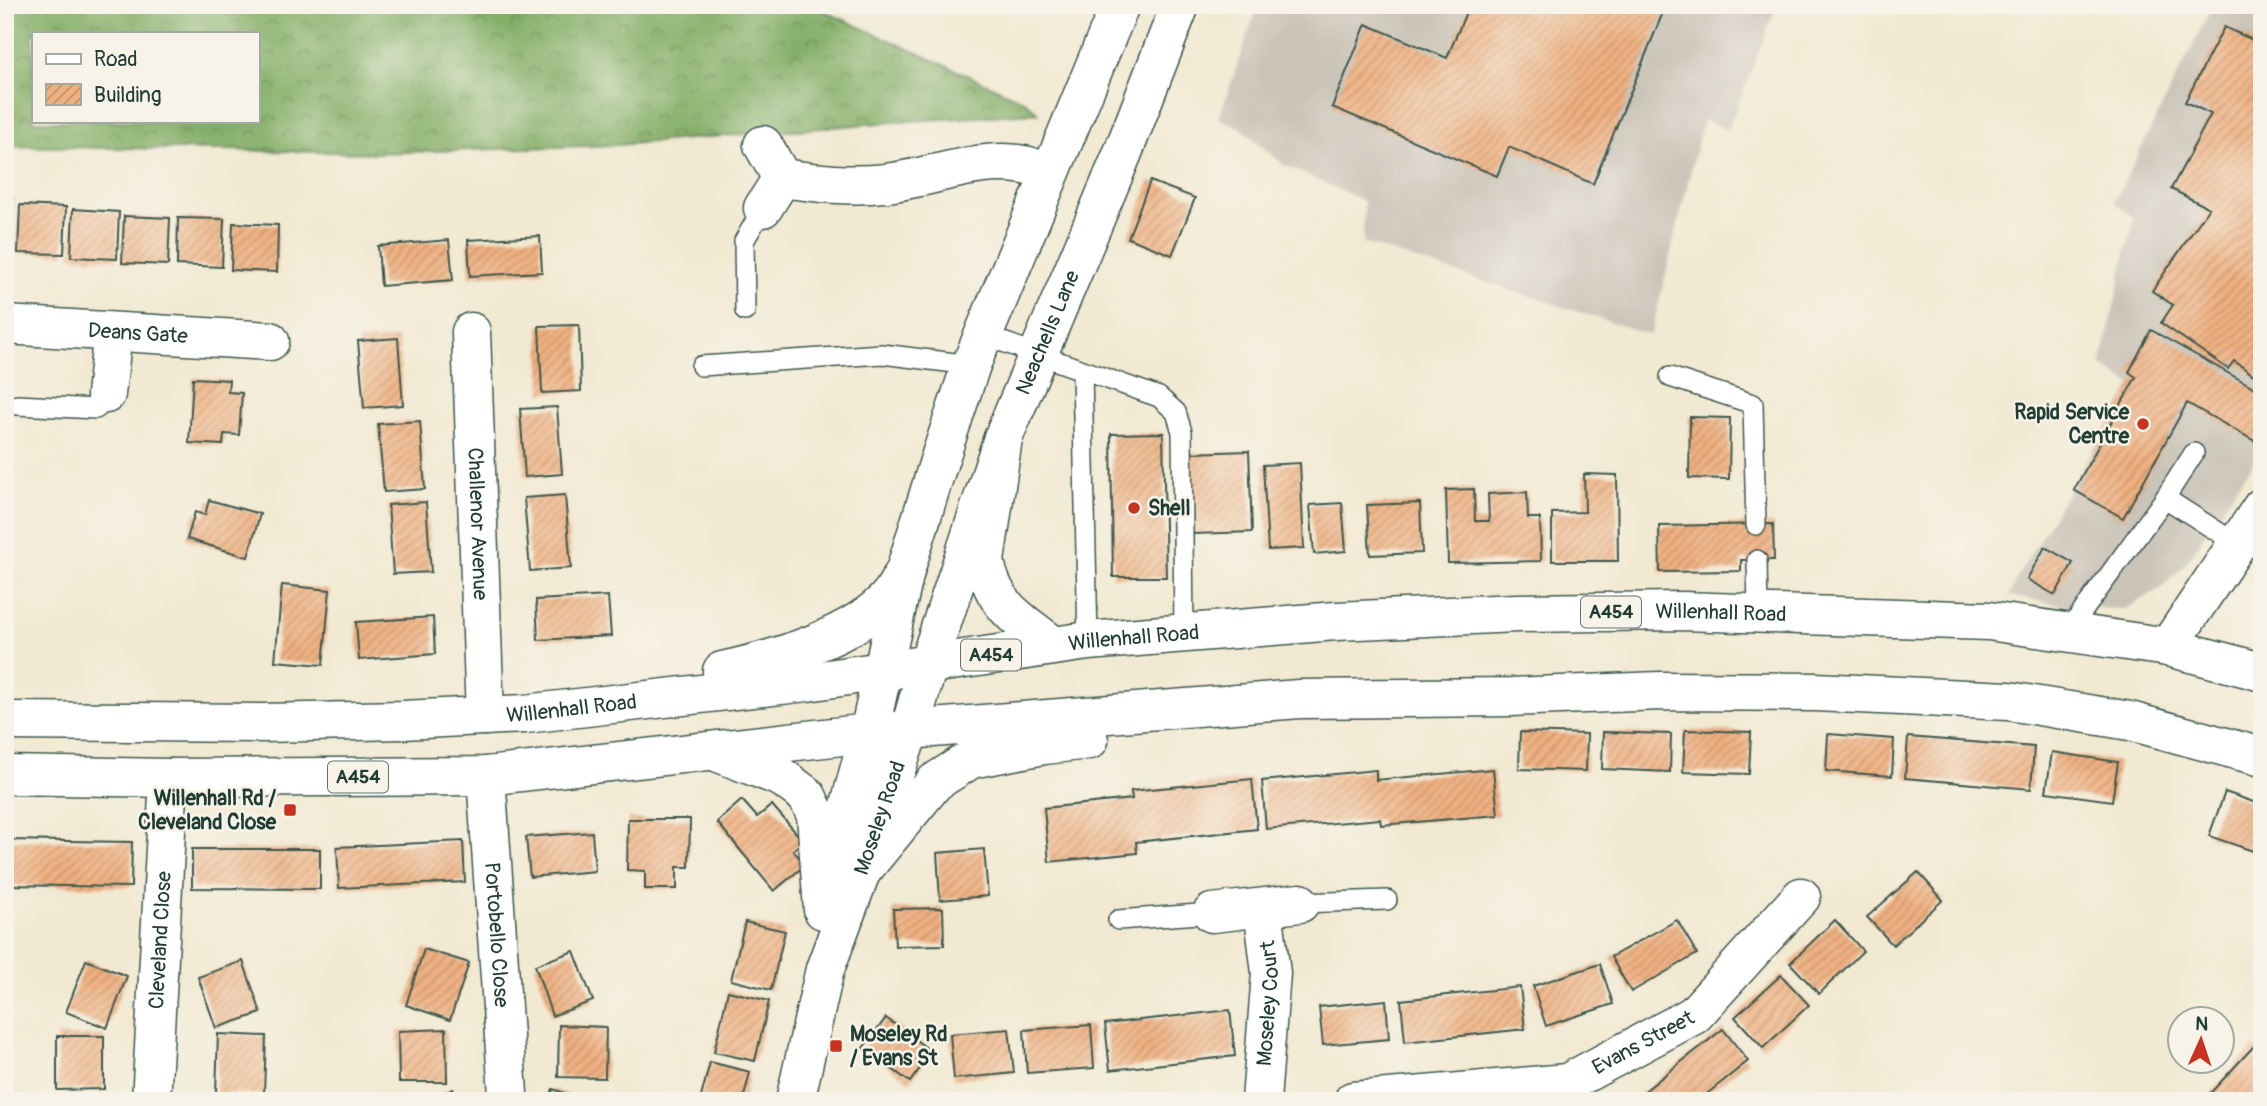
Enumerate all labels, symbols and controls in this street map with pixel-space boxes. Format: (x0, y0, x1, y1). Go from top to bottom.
legend (32, 32, 259, 122)
text: Road (94, 46, 138, 73)
text: Building (94, 82, 161, 109)
street label: Neachells Lane (1009, 266, 1086, 399)
street label: Deans Gate (87, 317, 189, 350)
place label: Rapid Service Centre (2014, 399, 2130, 450)
marker: Rapid Service Centre (2135, 416, 2151, 432)
street label: Challenor Avenue (462, 447, 494, 601)
place label: Shell (1148, 495, 1190, 522)
marker: Shell (1126, 500, 1142, 516)
road number: A454 (1581, 596, 1641, 628)
street label: Willenhall Road (1655, 597, 1787, 628)
street label: Willenhall Road (1067, 619, 1200, 657)
road number: A454 (961, 640, 1021, 670)
street label: Willenhall Road (506, 688, 638, 728)
street label: Moseley Road (848, 757, 912, 878)
road number: A454 (328, 762, 388, 792)
place label: Willenhall Rd / Cleveland Close (138, 785, 277, 836)
marker: Willenhall Rd / Cleveland Close (282, 802, 298, 818)
street label: Portobello Close (478, 861, 516, 1009)
street label: Cleveland Close (143, 870, 177, 1010)
street label: Moseley Court (1250, 939, 1285, 1067)
street label: Evans Street (1587, 1004, 1699, 1081)
north arrow (2166, 1004, 2236, 1074)
text: N (2195, 1012, 2209, 1036)
place label: Moseley Rd / Evans St (850, 1021, 947, 1072)
marker: Moseley Rd / Evans St (828, 1038, 844, 1054)

